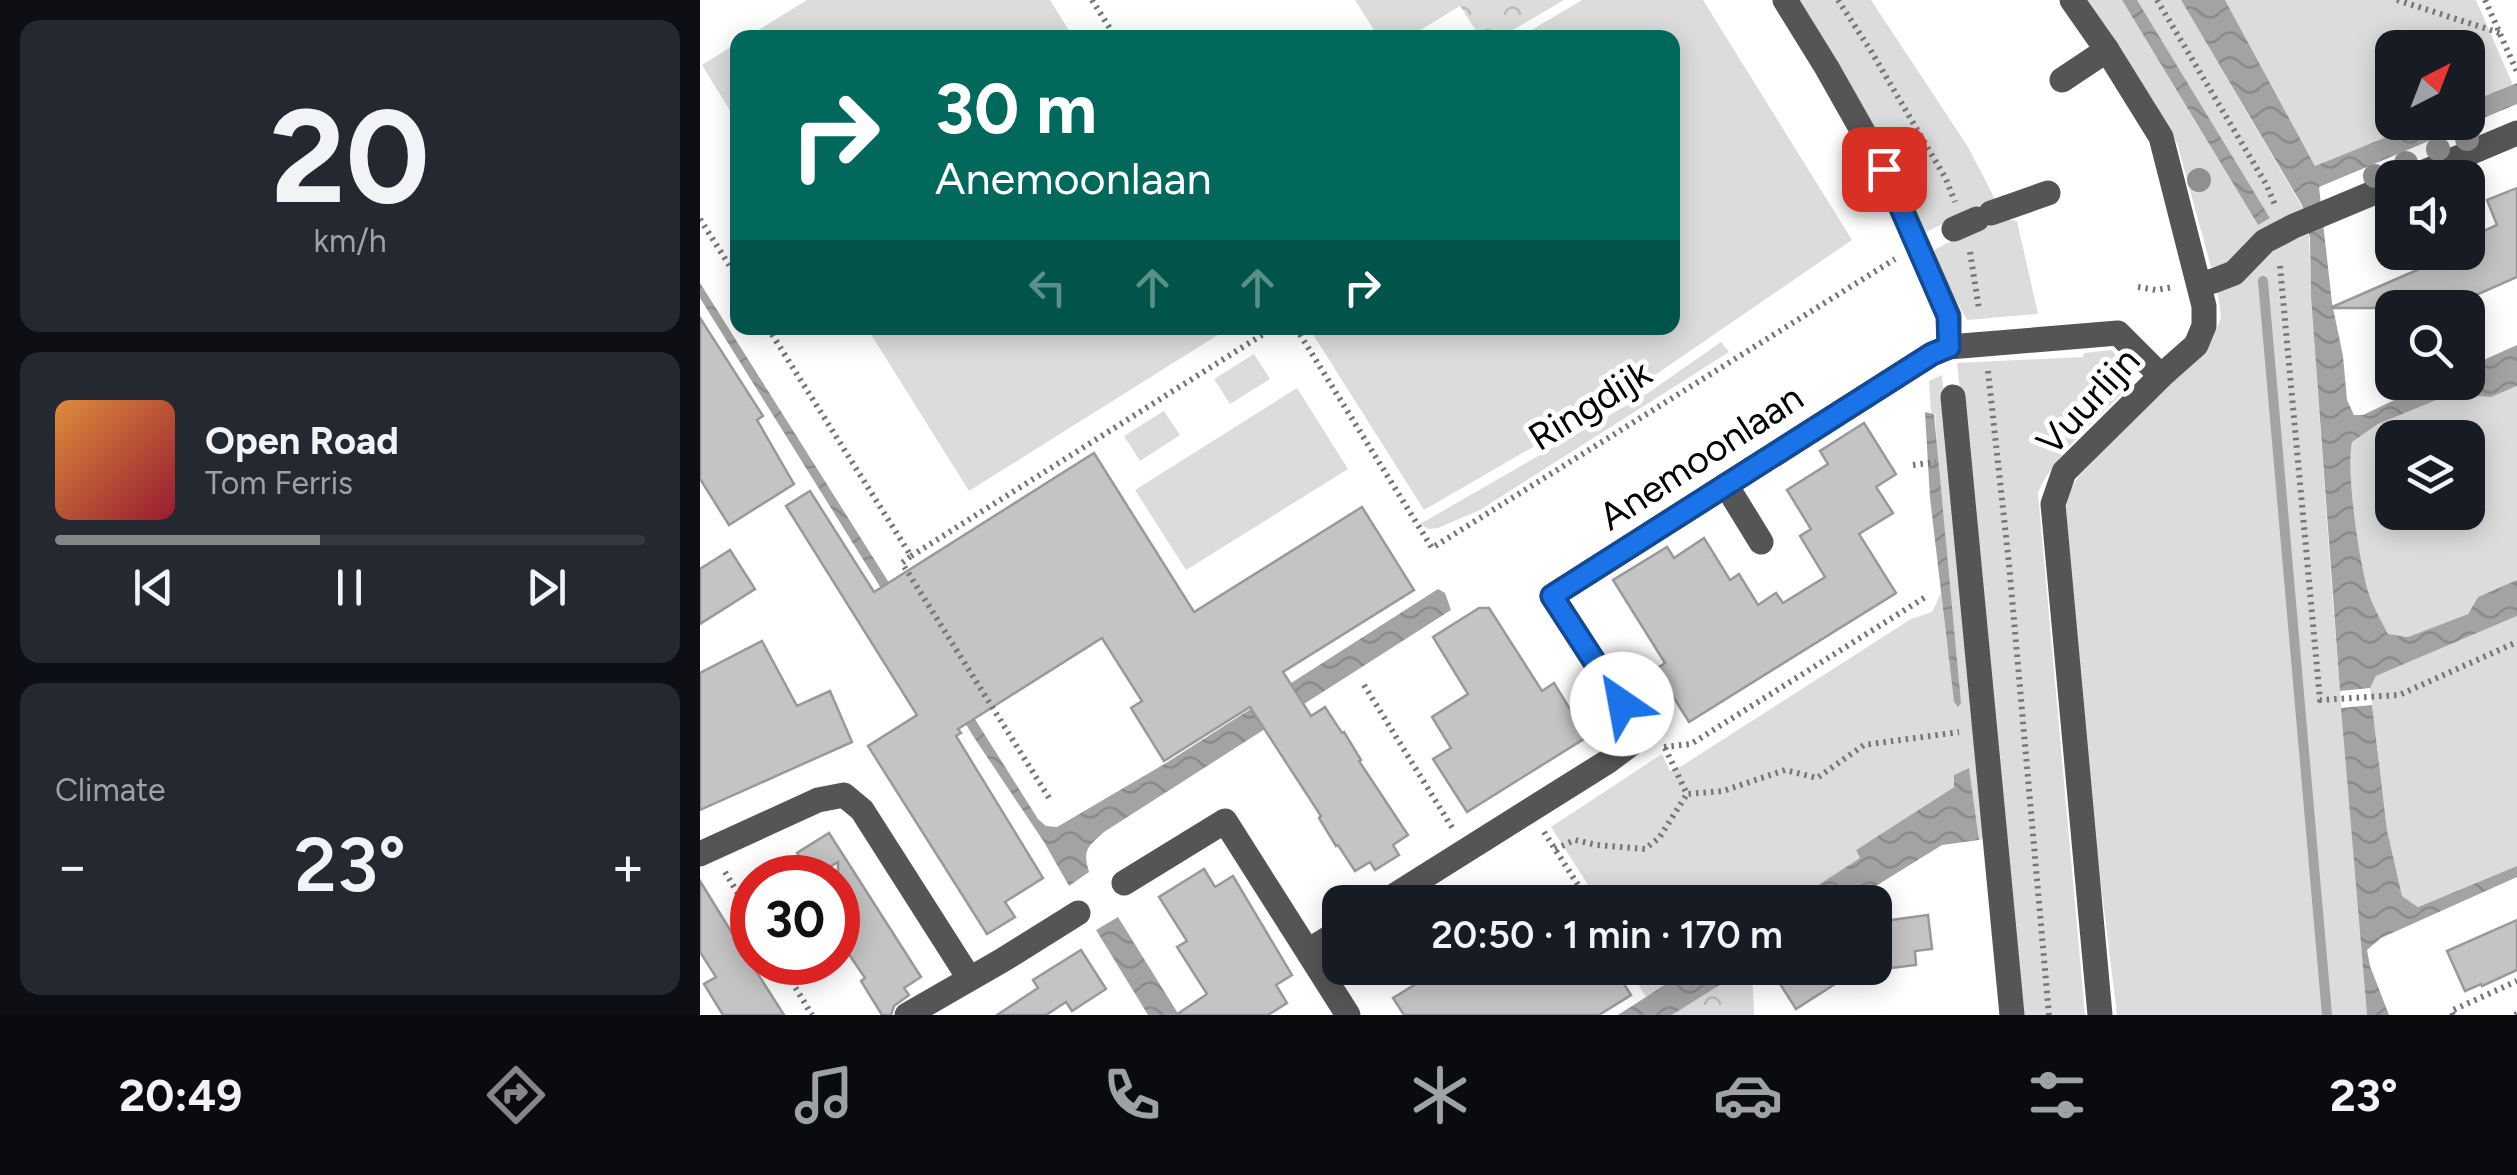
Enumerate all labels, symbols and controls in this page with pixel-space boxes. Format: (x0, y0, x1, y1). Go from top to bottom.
north arrow (2375, 30, 2485, 140)
map controls (2375, 30, 2485, 530)
text: 30 m (935, 66, 1097, 151)
icon: right (770, 70, 900, 200)
text: 20 (270, 79, 430, 235)
pin (1842, 127, 1927, 212)
icon: arrive (1857, 142, 1912, 197)
text: Anemoonlaan (935, 151, 1212, 205)
button: sound (2375, 160, 2485, 270)
text: km/h (313, 222, 387, 260)
icon: left (1020, 260, 1075, 315)
icon: ahead (1125, 260, 1180, 315)
icon: ahead (1230, 260, 1285, 315)
icon: right (1335, 260, 1390, 315)
button: search (2375, 290, 2485, 400)
street label: Vuurlijn (2027, 338, 2149, 464)
street label: Ringdijk (1520, 349, 1660, 461)
street label: Anemoonlaan (1591, 374, 1811, 540)
text: Open Road (205, 418, 399, 464)
button: layers (2375, 420, 2485, 530)
text: Tom Ferris (205, 464, 353, 502)
icon: previous (126, 560, 181, 615)
icon: pause (322, 560, 377, 615)
icon: next (519, 560, 574, 615)
position arrow (1570, 652, 1674, 756)
text: Climate (55, 771, 166, 809)
text: 23° (294, 820, 406, 910)
text: − (55, 833, 89, 899)
text: + (611, 833, 645, 899)
speed limit sign: 30 (730, 855, 860, 985)
text: 20:50 · 1 min · 170 m (1431, 912, 1783, 958)
icon: directions (481, 1060, 551, 1130)
icon: music (789, 1060, 859, 1130)
icon: phone (1097, 1060, 1167, 1130)
icon: climate (1405, 1060, 1475, 1130)
icon: car (1713, 1060, 1783, 1130)
icon: filters (2022, 1060, 2092, 1130)
text: 20:49 (119, 1068, 242, 1122)
text: 23° (2330, 1068, 2398, 1122)

